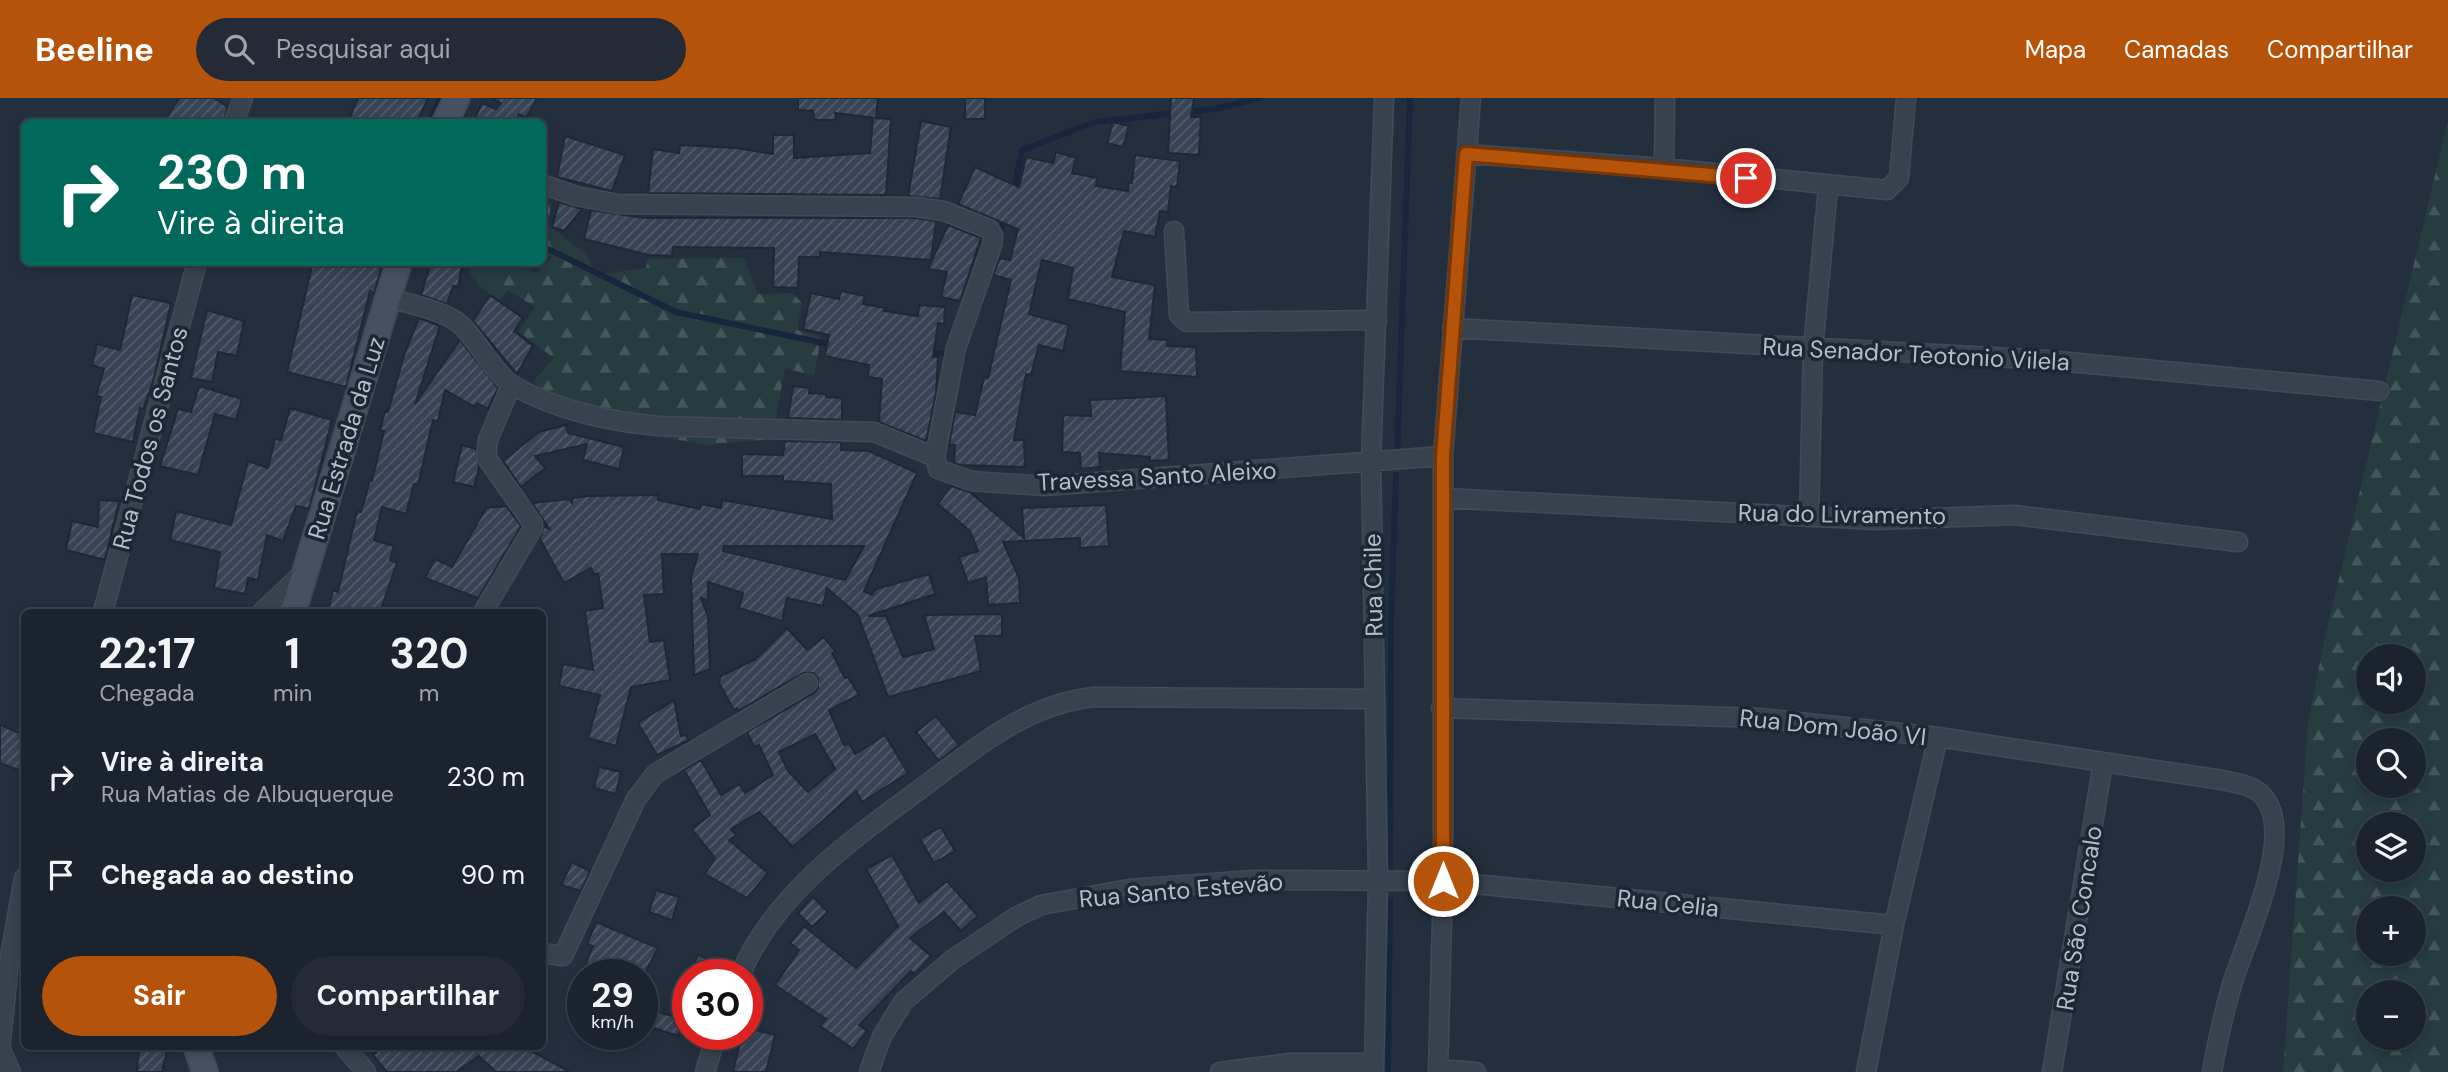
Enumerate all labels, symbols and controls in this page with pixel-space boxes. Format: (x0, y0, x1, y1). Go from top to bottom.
search box (196, 18, 686, 81)
text: Beeline (35, 28, 154, 71)
icon: search (220, 30, 258, 68)
text: Pesquisar aqui (276, 32, 451, 66)
text: Mapa (2025, 34, 2086, 65)
text: Camadas (2124, 34, 2229, 65)
text: Compartilhar (2267, 34, 2413, 65)
text: 230 m (157, 140, 307, 204)
icon: right (42, 147, 133, 238)
pin (1716, 148, 1776, 208)
icon: arrive (1727, 159, 1765, 197)
text: Vire à direita (157, 202, 345, 244)
street label: Rua Todos os Santos (105, 323, 195, 553)
street label: Rua Senador Teotonio Vilela (1762, 330, 2070, 378)
street label: Rua Estrada da Luz (300, 333, 392, 543)
street label: Travessa Santo Aleixo (1037, 454, 1277, 498)
street label: Rua do Livramento (1738, 497, 1946, 531)
street label: Rua Chile (1357, 533, 1389, 637)
text: 22:17 (98, 626, 195, 681)
text: 1 (285, 626, 300, 681)
text: 320 (390, 626, 469, 681)
map controls (2356, 644, 2426, 1050)
button: sound (2356, 644, 2426, 714)
text: Chegada (99, 678, 194, 708)
text: min (273, 678, 312, 708)
text: m (419, 678, 439, 708)
street label: Rua Dom João VI (1738, 702, 1928, 752)
button: search (2356, 728, 2426, 798)
text: Vire à direita (101, 745, 264, 779)
icon: right (42, 758, 80, 796)
text: 230 m (447, 760, 525, 794)
text: Rua Matias de Albuquerque (101, 779, 394, 809)
button: layers (2356, 812, 2426, 882)
street label: Rua São Concalo (2049, 823, 2109, 1013)
position arrow (1406, 844, 1480, 918)
icon: arrive (42, 856, 80, 894)
text: Chegada ao destino (101, 858, 354, 892)
text: 90 m (461, 858, 525, 892)
street label: Rua Santo Estevão (1078, 866, 1284, 914)
street label: Rua Celia (1615, 882, 1721, 924)
button: + (2356, 896, 2426, 966)
button: Sair (42, 956, 277, 1036)
button: Compartilhar (291, 956, 525, 1036)
speed limit sign: 30 (672, 959, 763, 1050)
text: 29 (591, 972, 634, 1018)
button: − (2356, 980, 2426, 1050)
text: km/h (591, 1010, 634, 1034)

